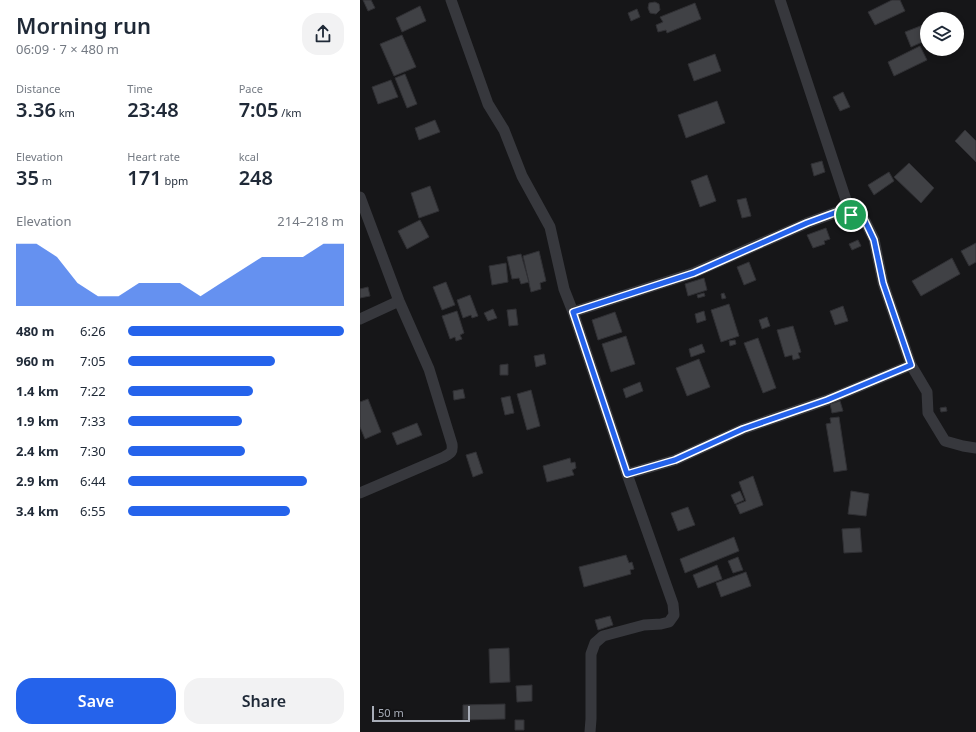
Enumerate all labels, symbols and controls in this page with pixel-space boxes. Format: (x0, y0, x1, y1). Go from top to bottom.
text: Morning run (16, 10, 151, 40)
map controls (920, 12, 964, 56)
button: layers (920, 12, 964, 56)
button: share (302, 13, 344, 55)
text: 06:09 · 7 × 480 m (16, 40, 119, 58)
text: Distance (16, 81, 61, 96)
text: Time (127, 81, 153, 96)
text: Pace (239, 81, 263, 96)
text: 3.36 (16, 96, 56, 123)
text: 23:48 (127, 96, 179, 123)
text: 7:05 (239, 96, 279, 123)
text: km (56, 105, 75, 120)
text: /km (279, 105, 302, 120)
text: Elevation (16, 149, 63, 164)
text: Heart rate (127, 149, 180, 164)
text: kcal (239, 149, 259, 164)
text: 35 (16, 164, 39, 191)
text: 171 (127, 164, 162, 191)
text: 248 (239, 164, 273, 191)
text: m (39, 173, 52, 188)
text: bpm (162, 173, 188, 188)
pin (834, 198, 868, 232)
icon: arrive (840, 204, 862, 226)
text: Elevation (16, 212, 72, 230)
text: 214–218 m (277, 212, 344, 230)
text: 480 m (16, 322, 54, 340)
text: 6:26 (80, 322, 106, 340)
text: 960 m (16, 352, 54, 370)
text: 7:05 (80, 352, 106, 370)
text: 1.4 km (16, 382, 59, 400)
text: 7:22 (80, 382, 106, 400)
text: 1.9 km (16, 412, 59, 430)
text: 7:33 (80, 412, 106, 430)
text: 2.4 km (16, 442, 59, 460)
text: 7:30 (80, 442, 106, 460)
text: 2.9 km (16, 472, 59, 490)
text: 6:44 (80, 472, 106, 490)
text: 3.4 km (16, 502, 59, 520)
text: 6:55 (80, 502, 106, 520)
button: Save (16, 678, 176, 724)
button: Share (184, 678, 344, 724)
scale bar (372, 704, 470, 723)
text: 50 m (378, 705, 404, 720)

